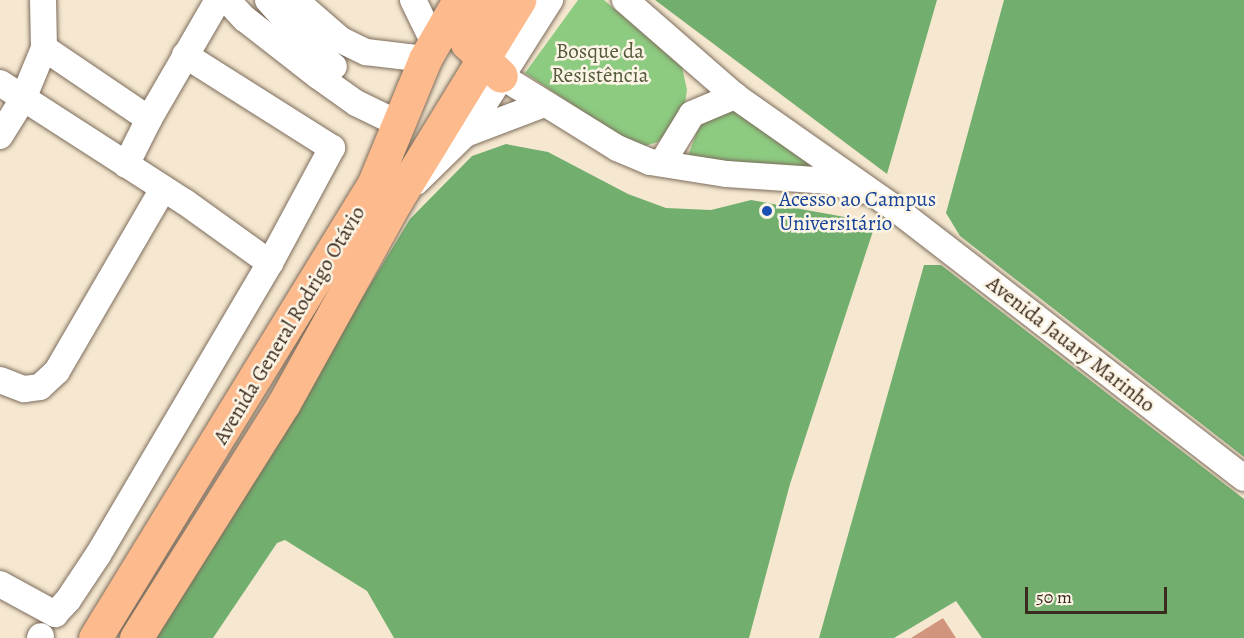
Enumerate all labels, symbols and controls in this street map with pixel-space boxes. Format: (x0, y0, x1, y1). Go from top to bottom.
park label: Bosque da Resistência (552, 38, 648, 88)
place label: Acesso ao Campus Universitário (779, 186, 936, 236)
street label: Avenida General Rodrigo Otávio (208, 201, 370, 449)
marker: Acesso ao Campus Universitário (760, 204, 774, 218)
street label: Avenida Jauary Marinho (982, 271, 1160, 417)
scale bar (1028, 575, 1170, 613)
text: 50 m (1036, 585, 1072, 609)

